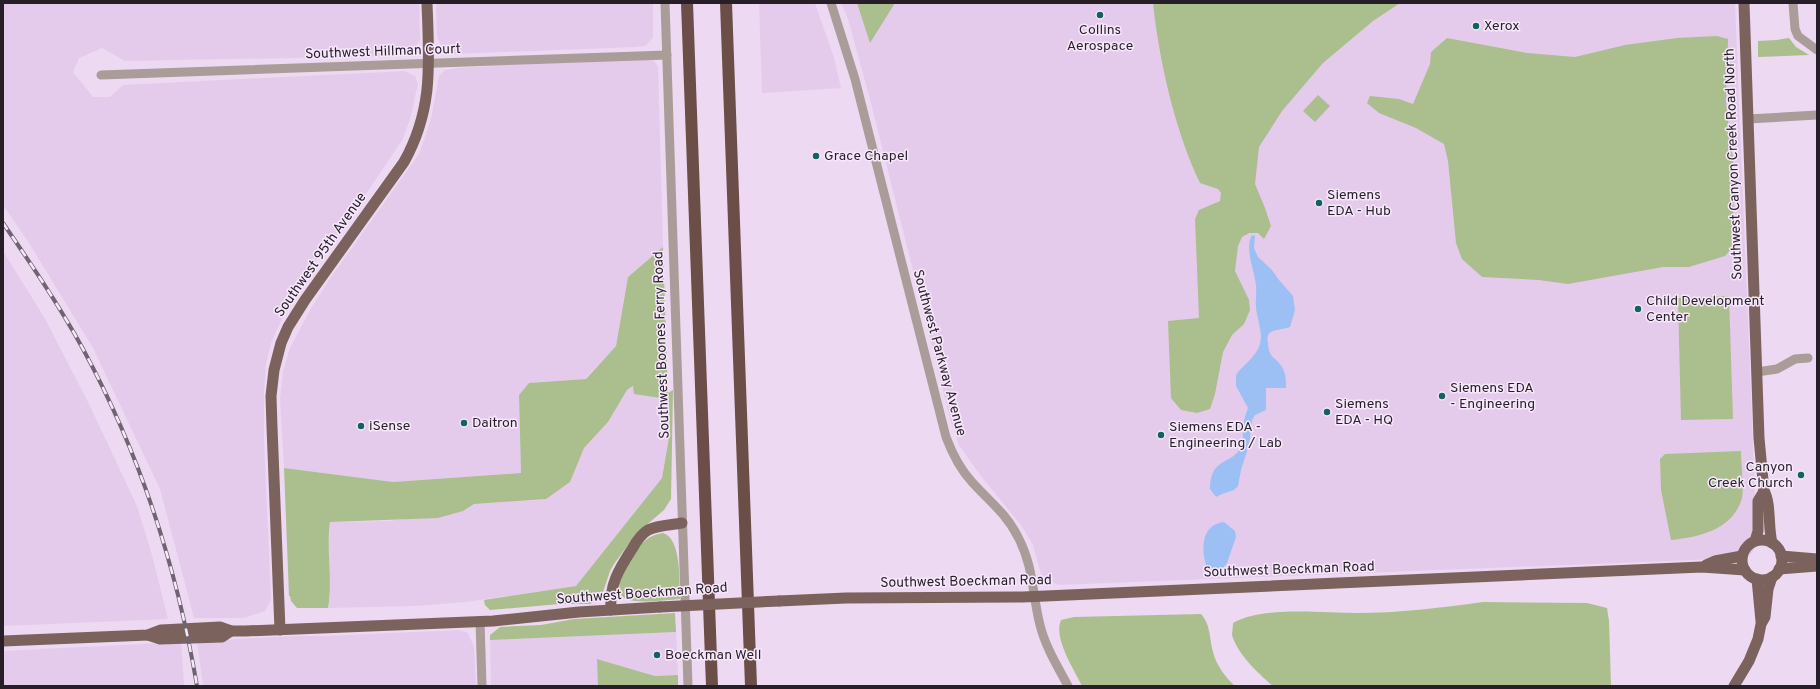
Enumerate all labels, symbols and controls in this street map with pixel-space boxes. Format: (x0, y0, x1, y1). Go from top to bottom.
marker: Collins Aerospace (1095, 10, 1105, 20)
place label: Xerox (1484, 18, 1520, 35)
marker: Xerox (1471, 21, 1481, 31)
place label: Collins Aerospace (1067, 22, 1133, 55)
street label: Southwest Hillman Court (305, 41, 461, 63)
street label: Southwest Canyon Creek Road North (1721, 48, 1747, 280)
place label: Grace Chapel (824, 148, 908, 165)
marker: Grace Chapel (811, 151, 821, 161)
place label: Siemens EDA - Hub (1327, 187, 1391, 220)
street label: Southwest 95th Avenue (271, 189, 371, 321)
marker: Siemens EDA - Hub (1314, 198, 1324, 208)
street label: Southwest Boones Ferry Road (650, 251, 674, 439)
street label: Southwest Parkway Avenue (909, 268, 969, 438)
place label: Child Development Center (1646, 293, 1765, 326)
marker: Child Development Center (1633, 304, 1643, 314)
place label: Siemens EDA - Engineering (1450, 380, 1535, 413)
marker: Siemens EDA - Engineering (1437, 391, 1447, 401)
place label: Siemens EDA - HQ (1335, 396, 1393, 429)
marker: Siemens EDA - HQ (1322, 407, 1332, 417)
place label: Daitron (472, 415, 518, 432)
place label: iSense (369, 418, 410, 435)
marker: Daitron (459, 418, 469, 428)
place label: Siemens EDA - Engineering / Lab (1169, 419, 1282, 452)
marker: iSense (356, 421, 366, 431)
marker: Siemens EDA - Engineering / Lab (1156, 430, 1166, 440)
place label: Canyon Creek Church (1708, 459, 1793, 492)
marker: Canyon Creek Church (1796, 470, 1806, 480)
street label: Southwest Boeckman Road (1203, 559, 1375, 581)
street label: Southwest Boeckman Road (880, 572, 1052, 592)
street label: Southwest Boeckman Road (556, 580, 728, 608)
place label: Boeckman Well (665, 647, 761, 664)
marker: Boeckman Well (652, 650, 662, 660)

